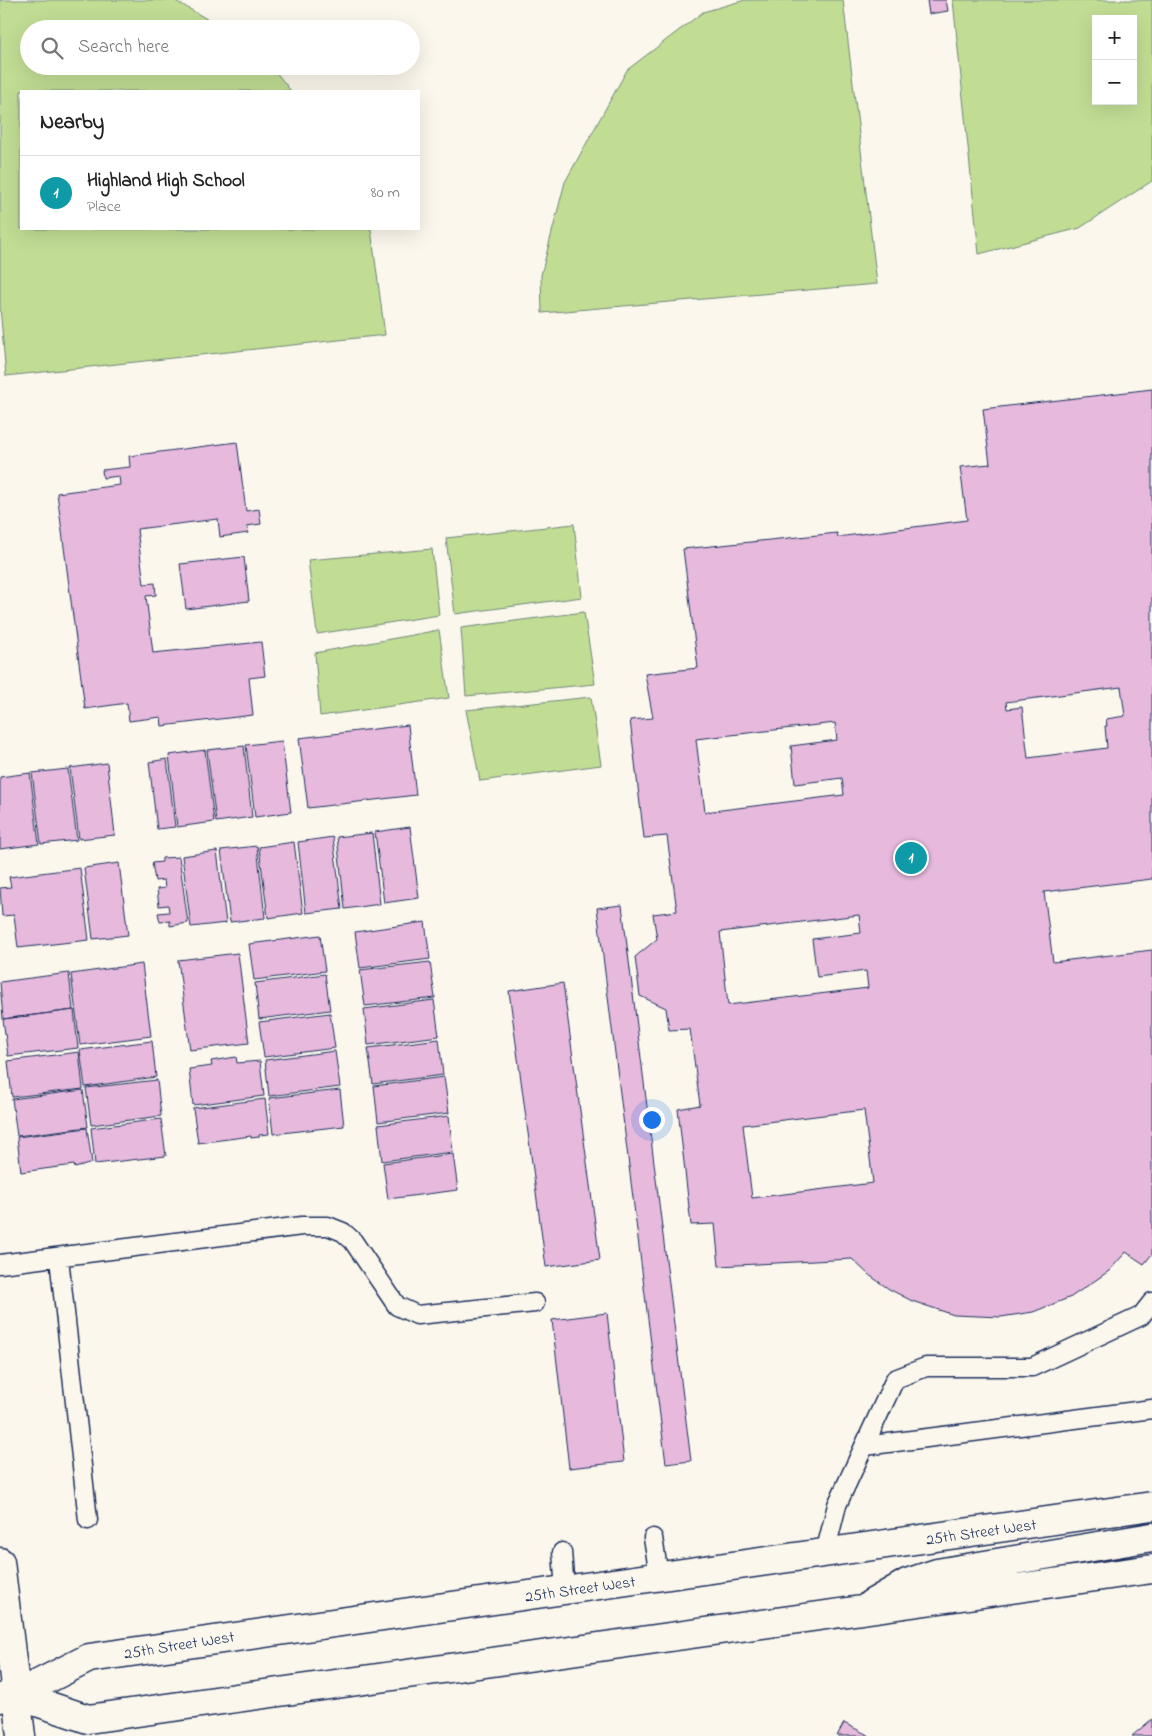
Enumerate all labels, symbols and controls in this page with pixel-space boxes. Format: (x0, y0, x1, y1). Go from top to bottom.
map controls (1092, 15, 1137, 105)
button: + (1092, 15, 1137, 60)
search box (20, 20, 420, 75)
icon: search (38, 34, 66, 62)
text: Search here (78, 34, 169, 61)
button: − (1092, 60, 1137, 105)
text: Nearby (40, 108, 104, 138)
text: Highland High School (87, 168, 245, 195)
text: 1 (53, 181, 59, 205)
text: 80 m (371, 181, 400, 205)
text: Place (87, 195, 121, 219)
pin: 1 (895, 839, 927, 877)
your location (639, 1107, 665, 1133)
street label: 25th Street West (924, 1513, 1039, 1553)
street label: 25th Street West (523, 1570, 638, 1610)
street label: 25th Street West (122, 1625, 237, 1667)

